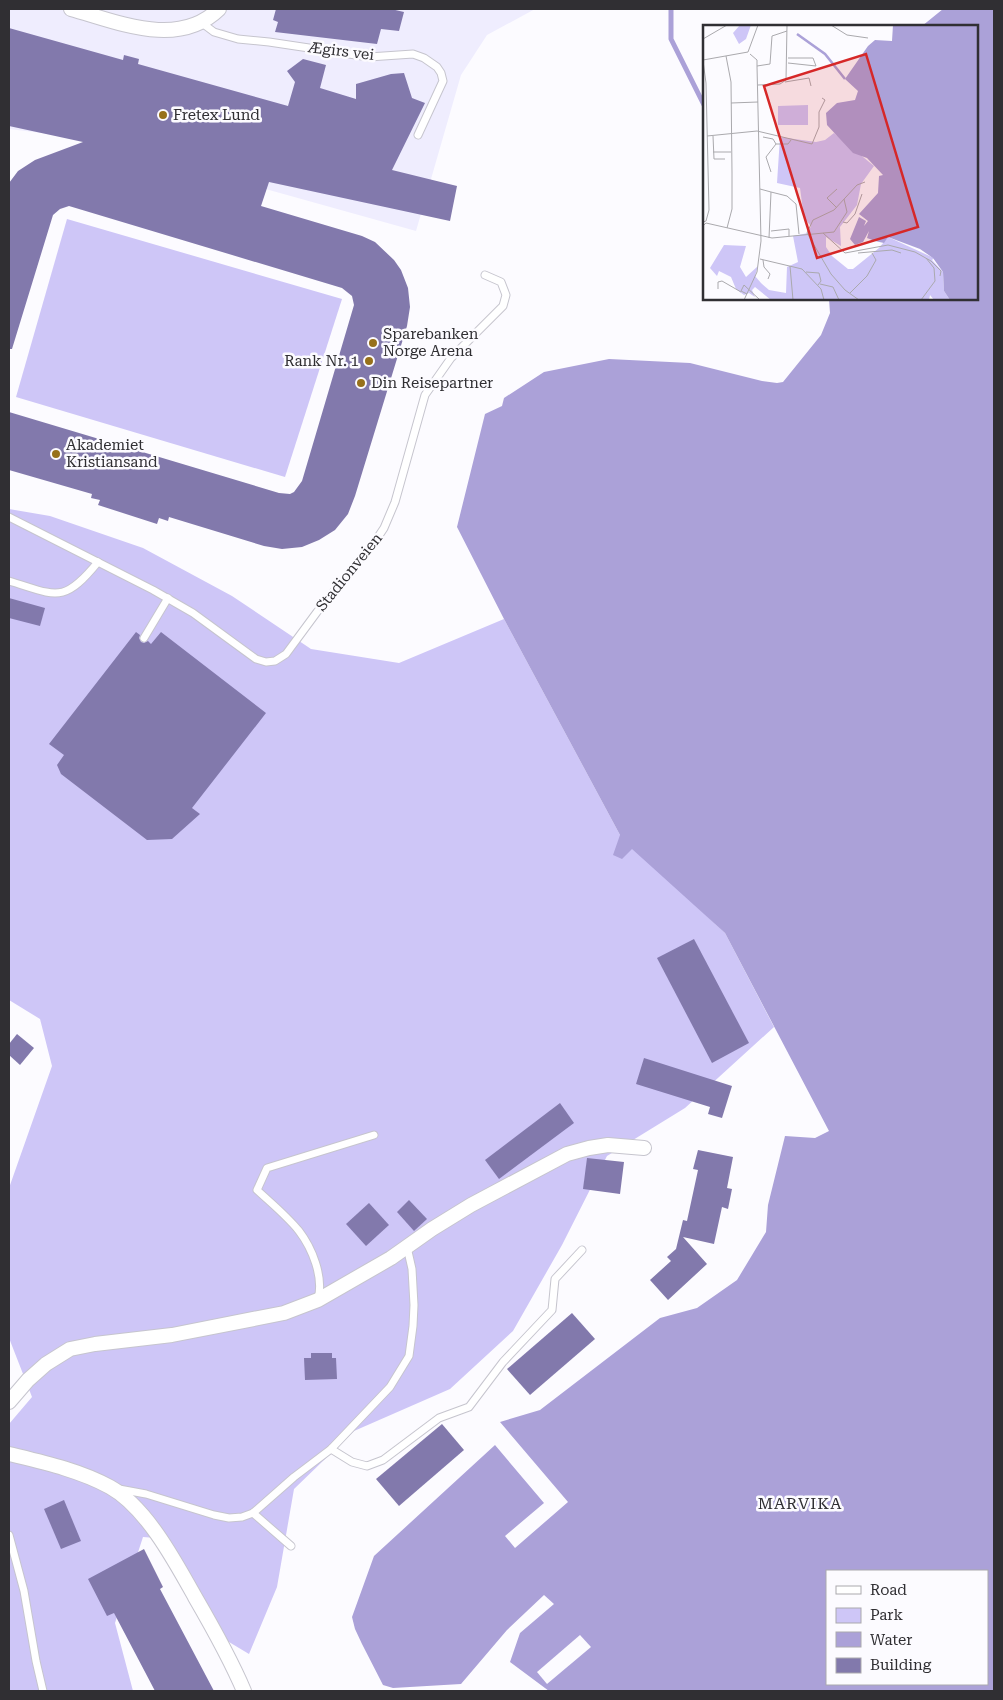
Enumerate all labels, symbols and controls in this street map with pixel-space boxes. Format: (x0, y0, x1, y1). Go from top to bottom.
inset map (703, 25, 978, 300)
street label: Ægirs vei (307, 38, 375, 64)
place label: Fretex Lund (173, 106, 260, 124)
marker: Fretex Lund (157, 109, 169, 121)
place label: Sparebanken Norge Arena (383, 325, 479, 360)
marker: Sparebanken Norge Arena (367, 337, 379, 349)
place label: Rank Nr. 1 (284, 352, 359, 370)
marker: Rank Nr. 1 (363, 355, 375, 367)
place label: Din Reisepartner (371, 374, 493, 392)
marker: Din Reisepartner (355, 377, 367, 389)
place label: Akademiet Kristiansand (66, 436, 158, 471)
marker: Akademiet Kristiansand (50, 448, 62, 460)
street label: Stadionveien (312, 529, 386, 615)
district label: MARVIKA (758, 1494, 842, 1513)
legend (826, 1570, 988, 1685)
text: Road (870, 1581, 907, 1599)
text: Park (870, 1606, 904, 1624)
text: Water (870, 1631, 912, 1649)
text: Building (870, 1656, 932, 1674)

